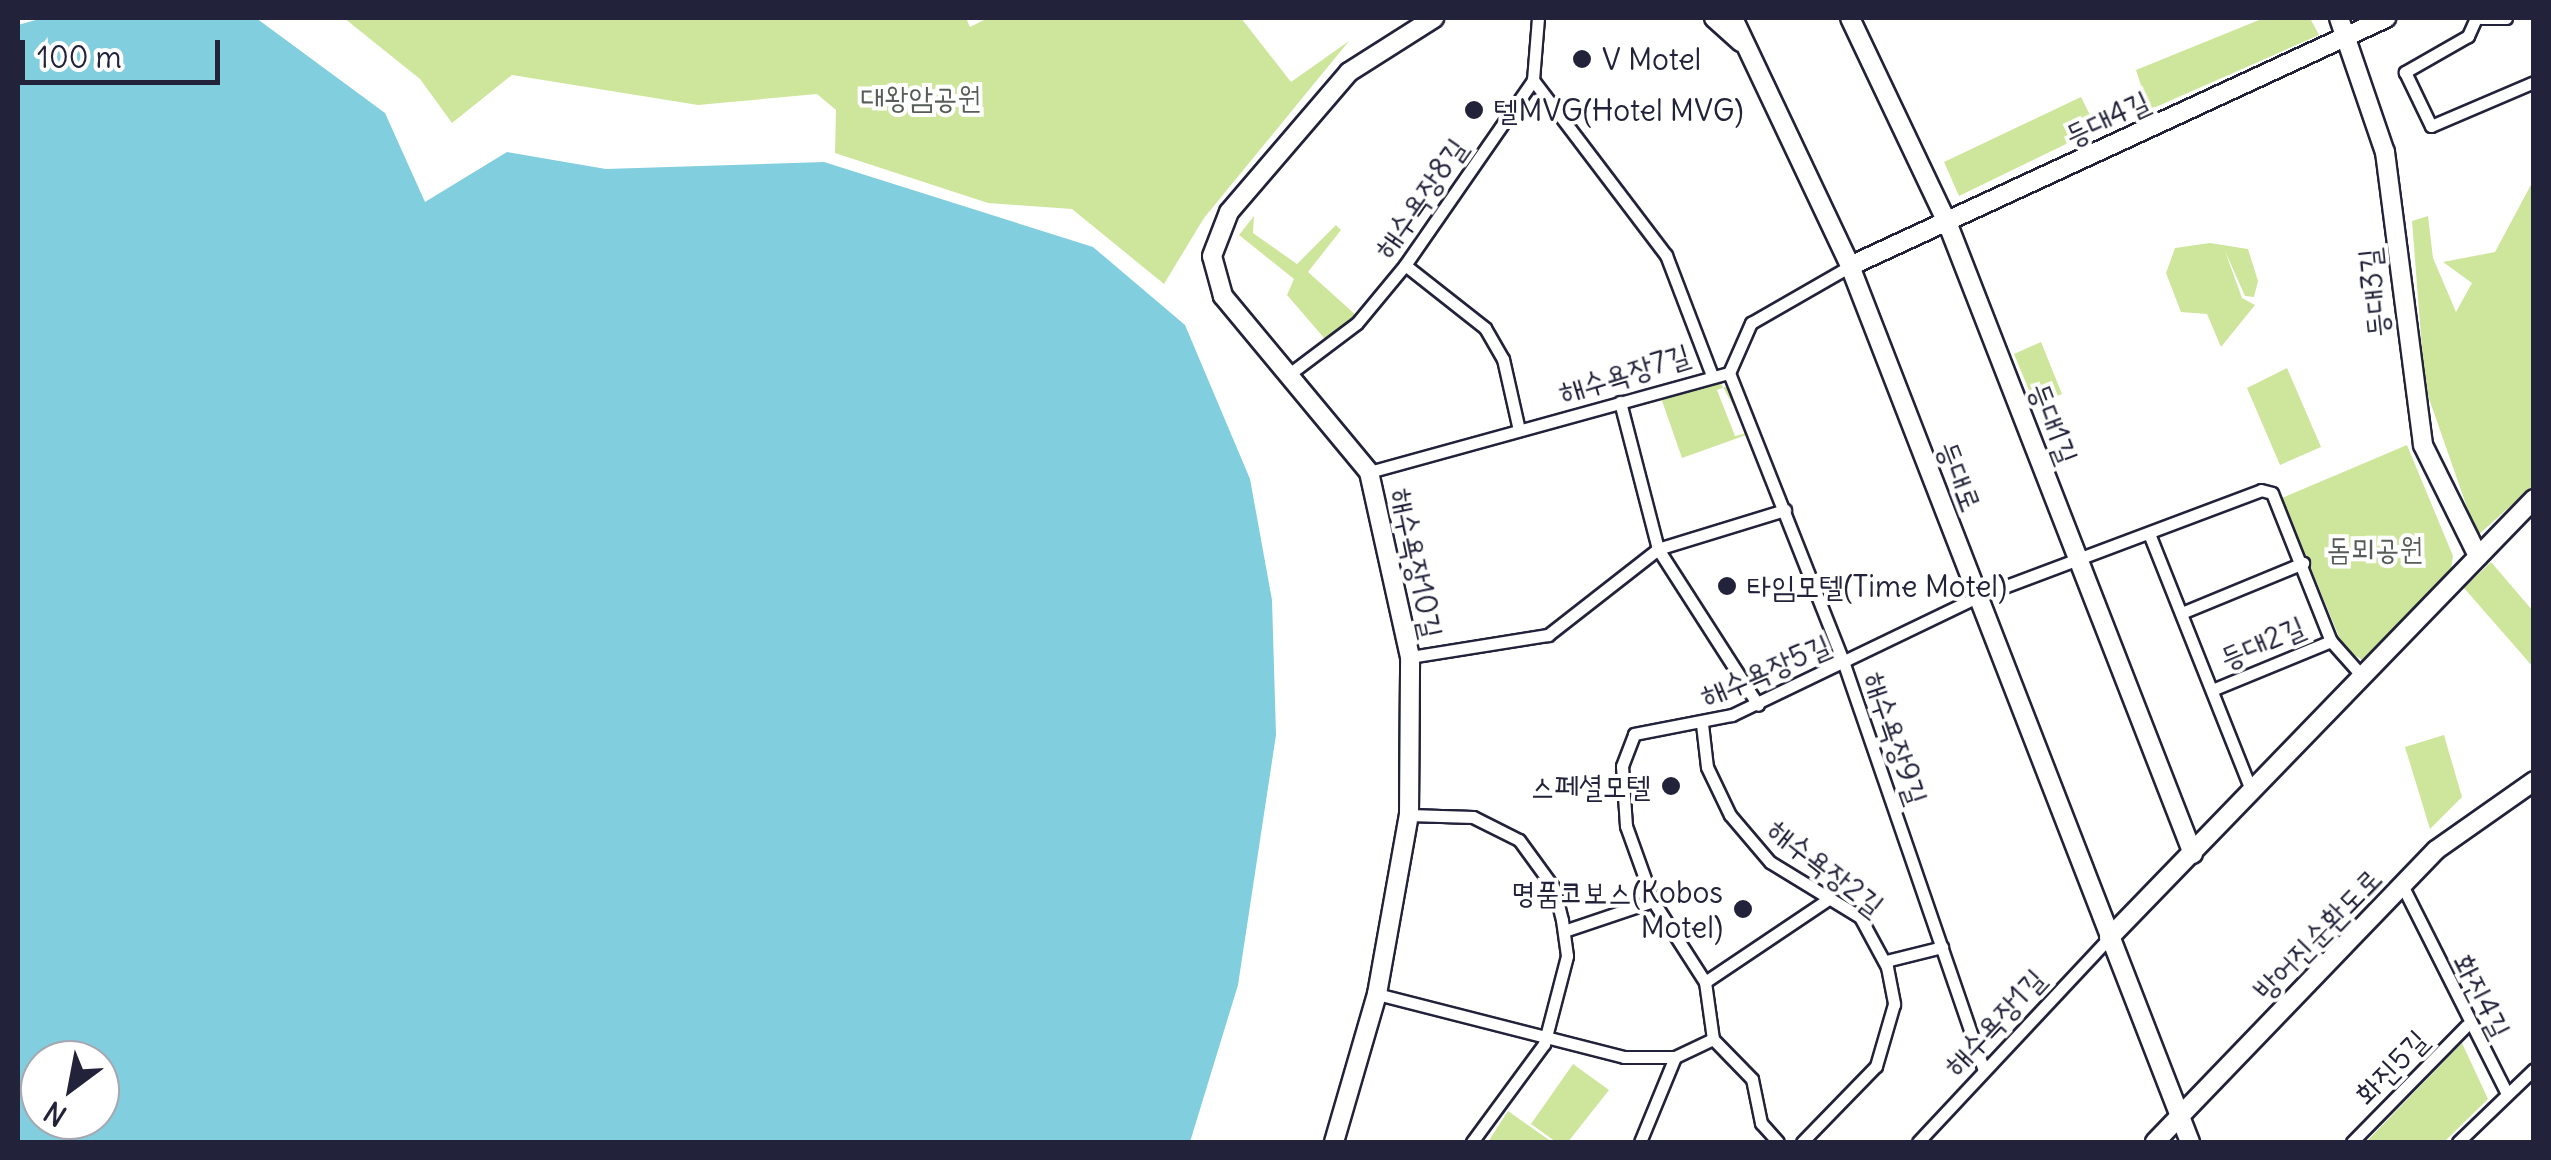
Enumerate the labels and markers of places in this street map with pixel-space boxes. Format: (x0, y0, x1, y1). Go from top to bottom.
place label: V Motel (1602, 41, 1701, 77)
marker: V Motel (1571, 48, 1593, 70)
place label: 텔MVG(Hotel MVG) (1494, 92, 1743, 128)
marker: 텔MVG(Hotel MVG) (1463, 99, 1485, 121)
place label: 타임모텔(Time Motel) (1747, 568, 2007, 604)
marker: 타임모텔(Time Motel) (1716, 575, 1738, 597)
place label: 스페셜모텔 (1530, 768, 1651, 804)
marker: 스페셜모텔 (1660, 775, 1682, 797)
place label: 명품코보스(Kobos Motel) (1511, 874, 1723, 944)
marker: 명품코보스(Kobos Motel) (1732, 898, 1754, 920)

